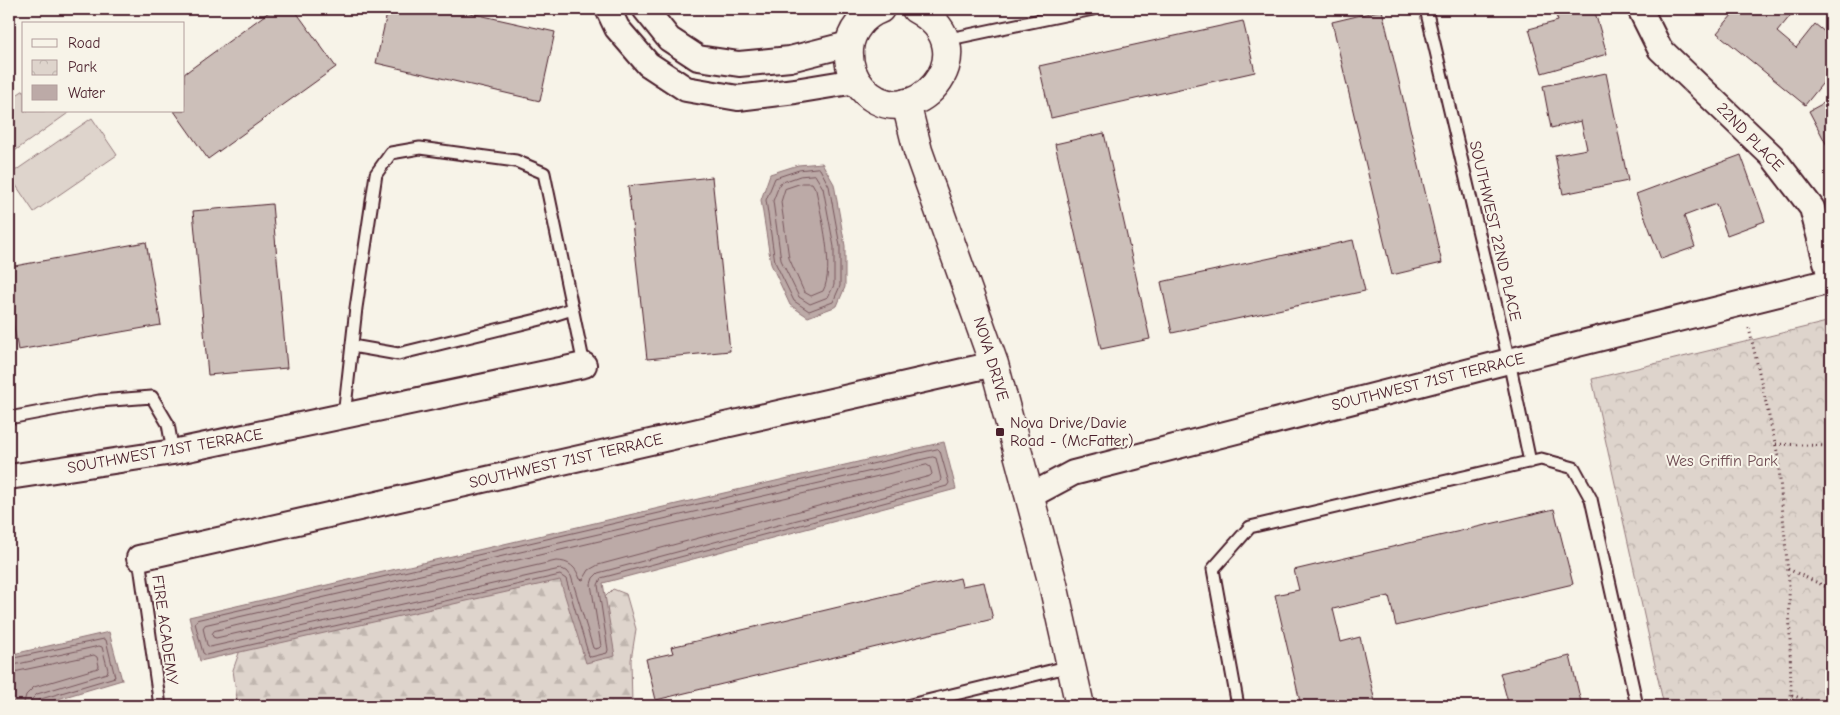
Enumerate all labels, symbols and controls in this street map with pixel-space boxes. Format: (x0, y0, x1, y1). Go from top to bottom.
legend (22, 22, 185, 112)
text: Road (68, 34, 100, 52)
text: Park (68, 58, 97, 76)
text: Water (68, 84, 105, 102)
street label: 22ND PLACE (1713, 99, 1787, 175)
street label: SOUTHWEST 22ND PLACE (1465, 139, 1525, 323)
street label: NOVA DRIVE (970, 315, 1012, 403)
street label: SOUTHWEST 71ST TERRACE (1330, 349, 1527, 415)
place label: Nova Drive/Davie Road - (McFatter) (1010, 414, 1134, 450)
street label: SOUTHWEST 71ST TERRACE (66, 425, 265, 477)
marker: Nova Drive/Davie Road - (McFatter) (994, 426, 1006, 438)
street label: SOUTHWEST 71ST TERRACE (467, 430, 665, 492)
park label: Wes Griffin Park (1666, 452, 1778, 470)
street label: FIRE ACADEMY (148, 574, 182, 687)

